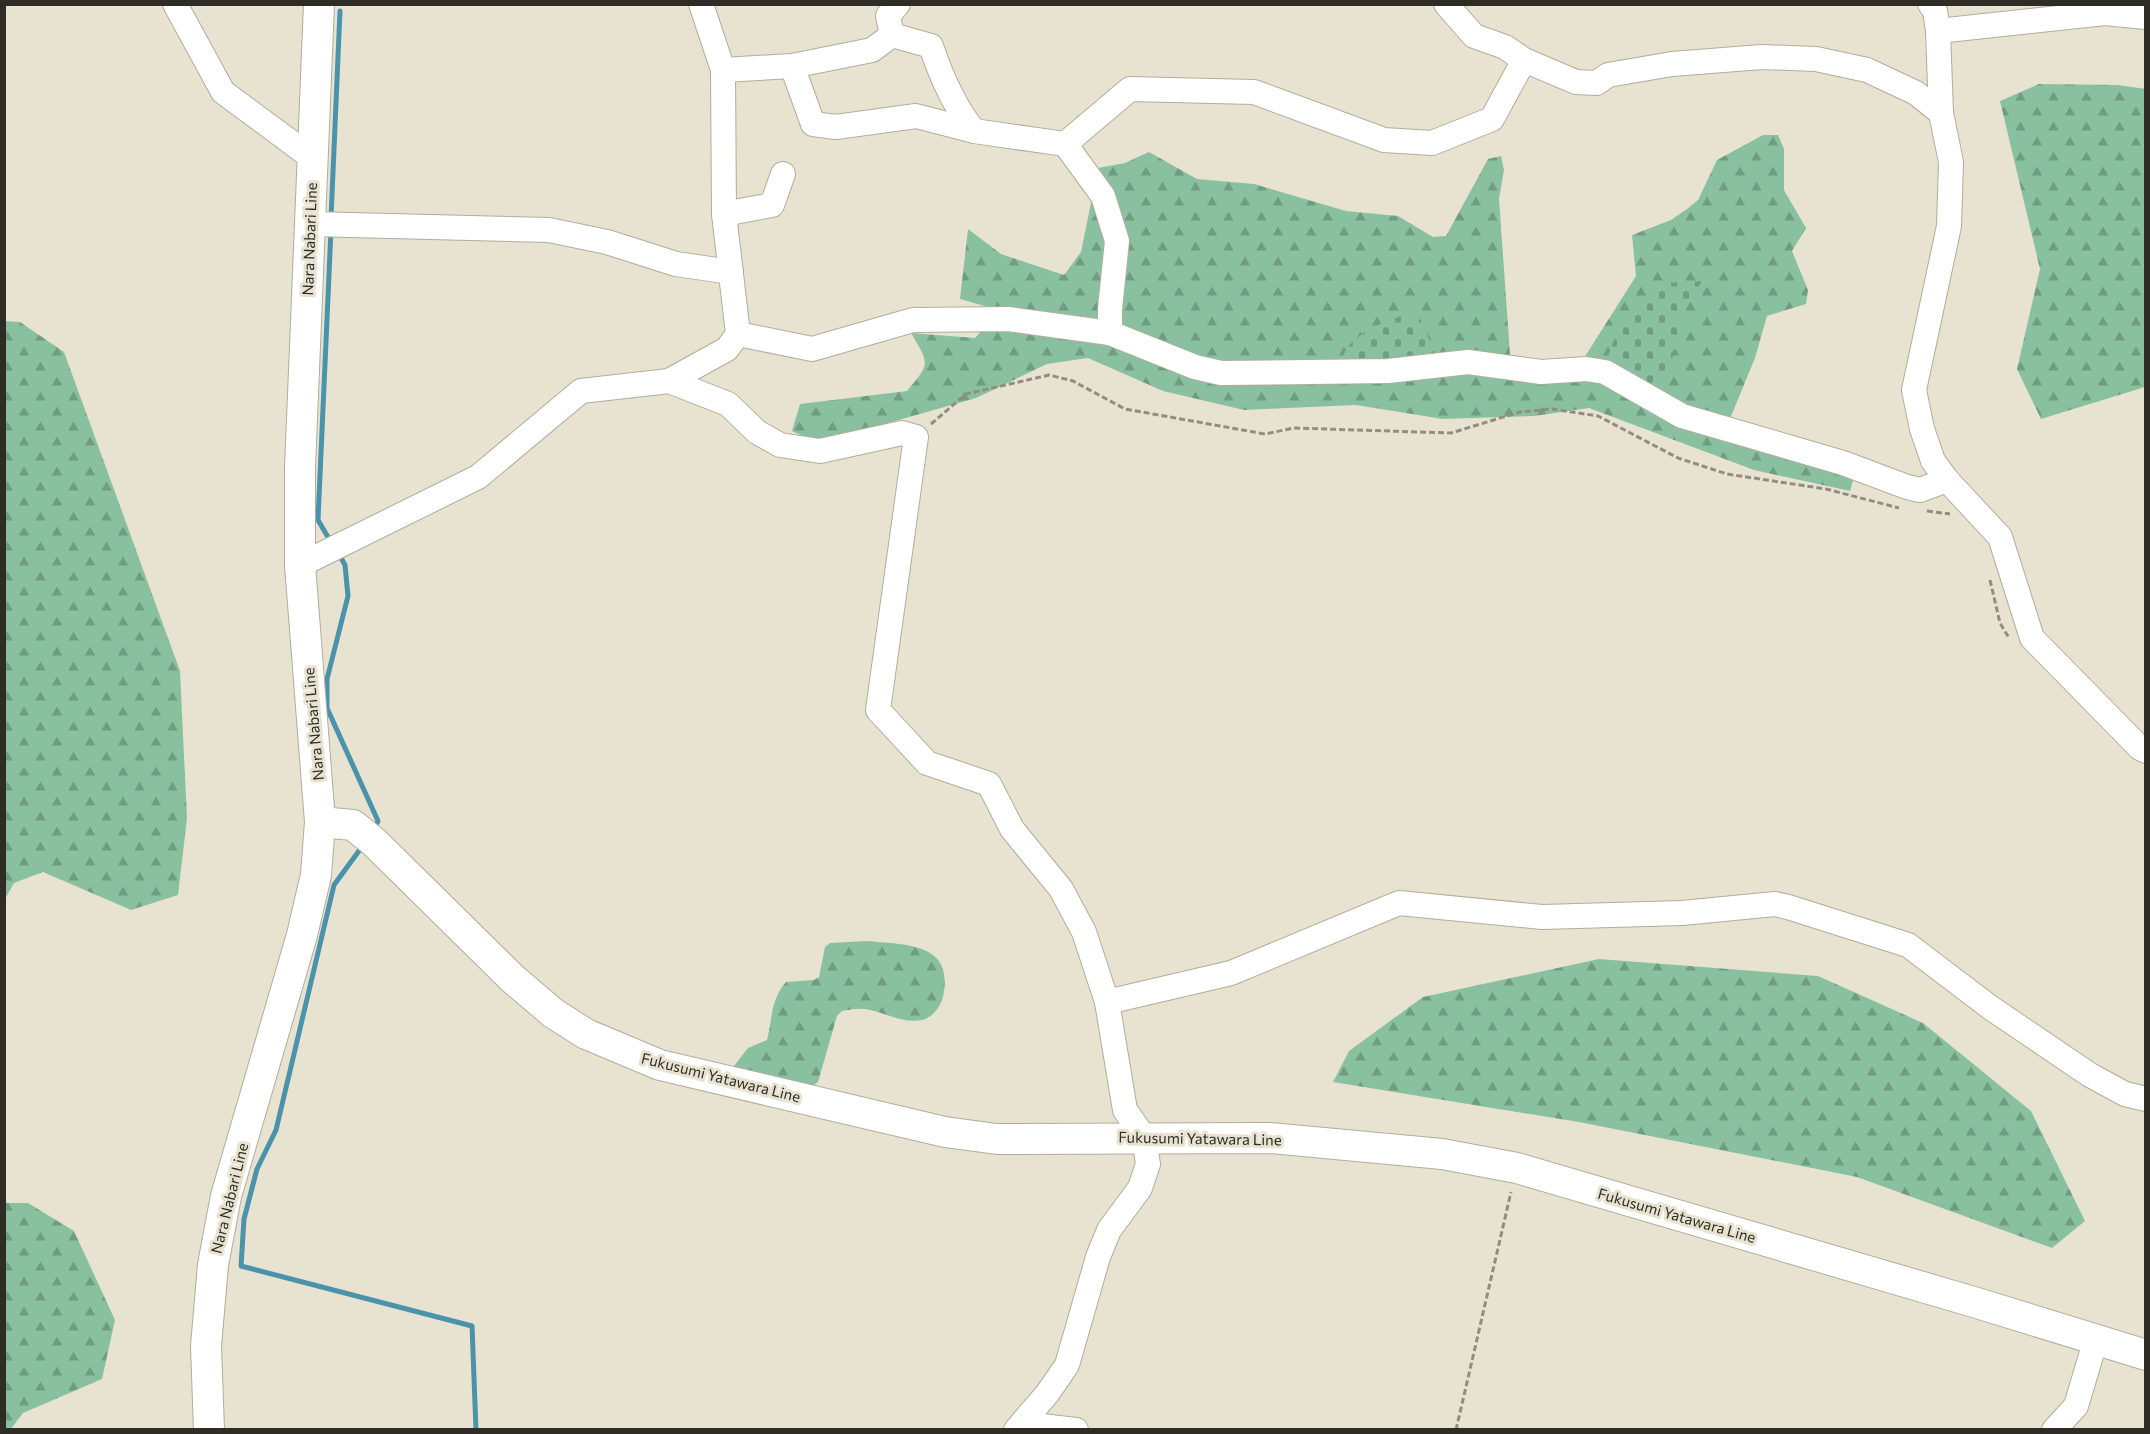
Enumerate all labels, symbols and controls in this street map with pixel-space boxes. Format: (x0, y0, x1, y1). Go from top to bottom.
street label: Nara Nabari Line (298, 182, 320, 296)
street label: Nara Nabari Line (299, 667, 327, 781)
street label: Fukusumi Yatawara Line (640, 1048, 803, 1106)
street label: Fukusumi Yatawara Line (1118, 1128, 1282, 1148)
street label: Nara Nabari Line (207, 1141, 251, 1255)
street label: Fukusumi Yatawara Line (1596, 1184, 1758, 1246)

